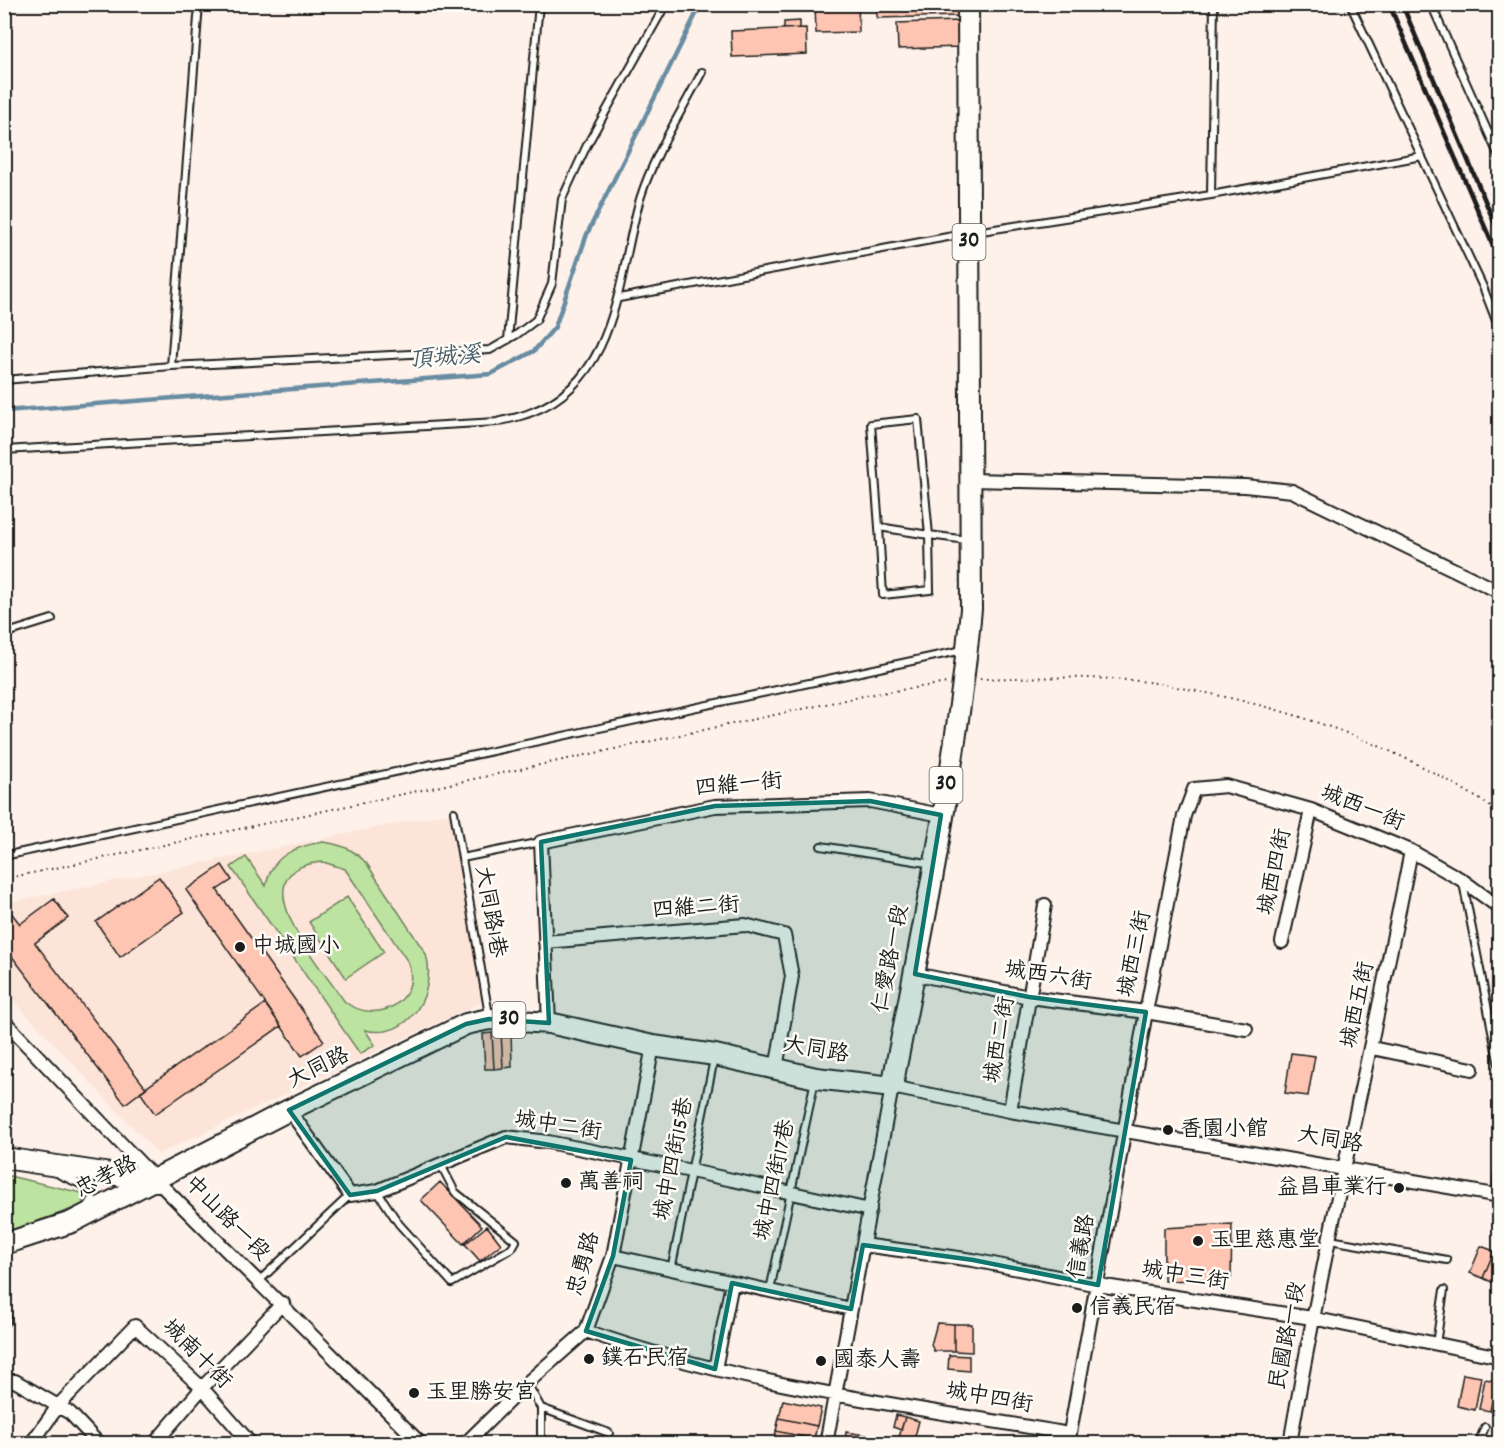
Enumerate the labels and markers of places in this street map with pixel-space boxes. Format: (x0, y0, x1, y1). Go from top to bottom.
place label: 中城國小 (252, 932, 340, 963)
marker: 中城國小 (233, 940, 247, 954)
place label: 香園小館 (1180, 1115, 1268, 1146)
marker: 香園小館 (1161, 1123, 1175, 1137)
place label: 萬善祠 (578, 1168, 644, 1199)
place label: 益昌車業行 (1277, 1173, 1387, 1204)
marker: 萬善祠 (559, 1176, 573, 1190)
marker: 益昌車業行 (1392, 1181, 1406, 1195)
place label: 玉里慈惠堂 (1210, 1226, 1320, 1257)
marker: 玉里慈惠堂 (1191, 1234, 1205, 1248)
place label: 信義民宿 (1089, 1293, 1177, 1324)
marker: 信義民宿 (1070, 1301, 1084, 1315)
place label: 鏷石民宿 (601, 1344, 689, 1375)
place label: 國泰人壽 (833, 1346, 921, 1377)
marker: 鏷石民宿 (582, 1352, 596, 1366)
marker: 國泰人壽 (814, 1354, 828, 1368)
place label: 玉里勝安宮 (426, 1378, 536, 1409)
marker: 玉里勝安宮 (407, 1386, 421, 1400)

